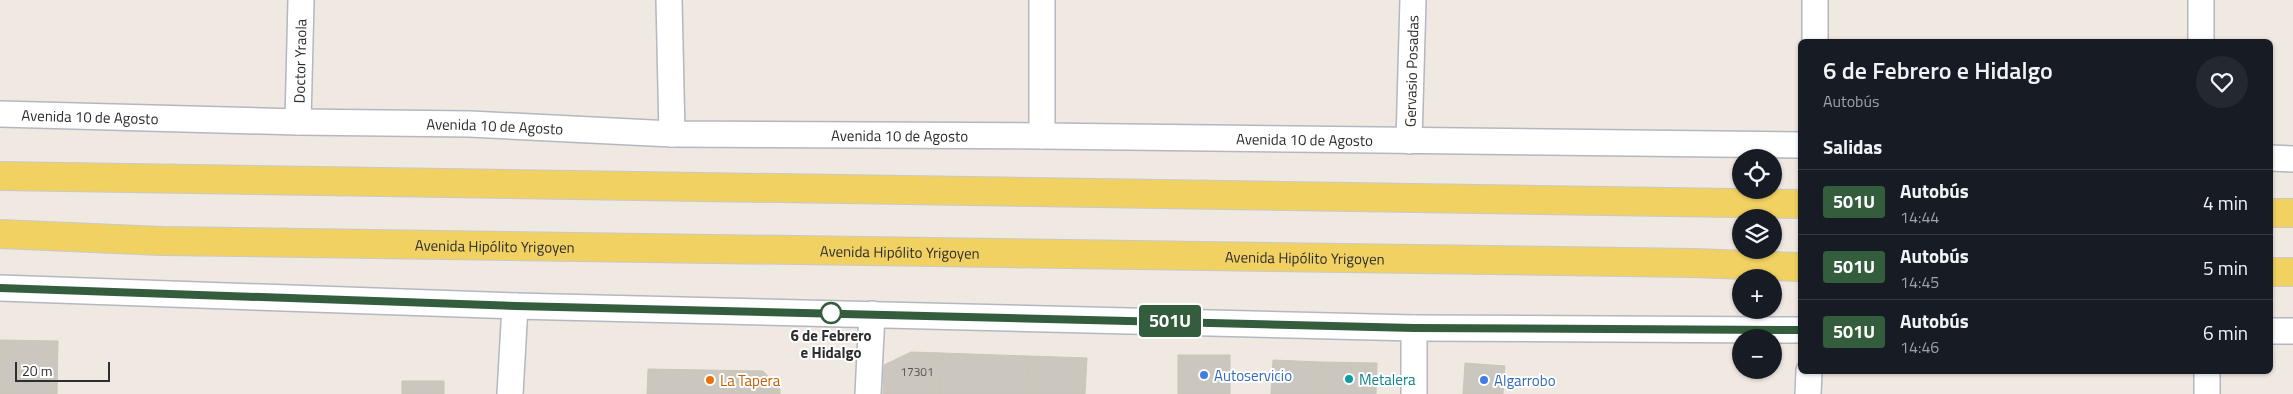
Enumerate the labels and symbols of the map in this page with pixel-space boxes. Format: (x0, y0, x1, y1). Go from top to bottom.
street label: Gervasio Posadas (1398, 15, 1424, 127)
street label: Doctor Yraola (287, 18, 312, 104)
street label: Avenida 10 de Agosto (21, 103, 159, 130)
street label: Avenida 10 de Agosto (426, 112, 564, 140)
street label: Avenida 10 de Agosto (831, 123, 968, 147)
street label: Avenida 10 de Agosto (1236, 127, 1373, 151)
street label: Avenida Hipólito Yrigoyen (415, 233, 575, 258)
street label: Avenida Hipólito Yrigoyen (820, 239, 980, 264)
street label: Avenida Hipólito Yrigoyen (1225, 245, 1385, 270)
marker: 6 de Febrero e Hidalgo (820, 302, 842, 324)
line badge: 501U (1135, 305, 1205, 337)
place label: 6 de Febrero e Hidalgo (790, 324, 872, 364)
scale bar (15, 359, 110, 382)
house number: 17301 (900, 362, 934, 381)
place label: Autoservicio (1214, 364, 1292, 387)
place label: Metalera (1359, 368, 1416, 391)
place label: La Tapera (720, 369, 781, 392)
marker: Autoservicio (1198, 369, 1210, 381)
place label: Algarrobo (1494, 369, 1556, 392)
marker: Metalera (1343, 373, 1355, 385)
marker: La Tapera (704, 374, 716, 386)
marker: Algarrobo (1478, 374, 1490, 386)

